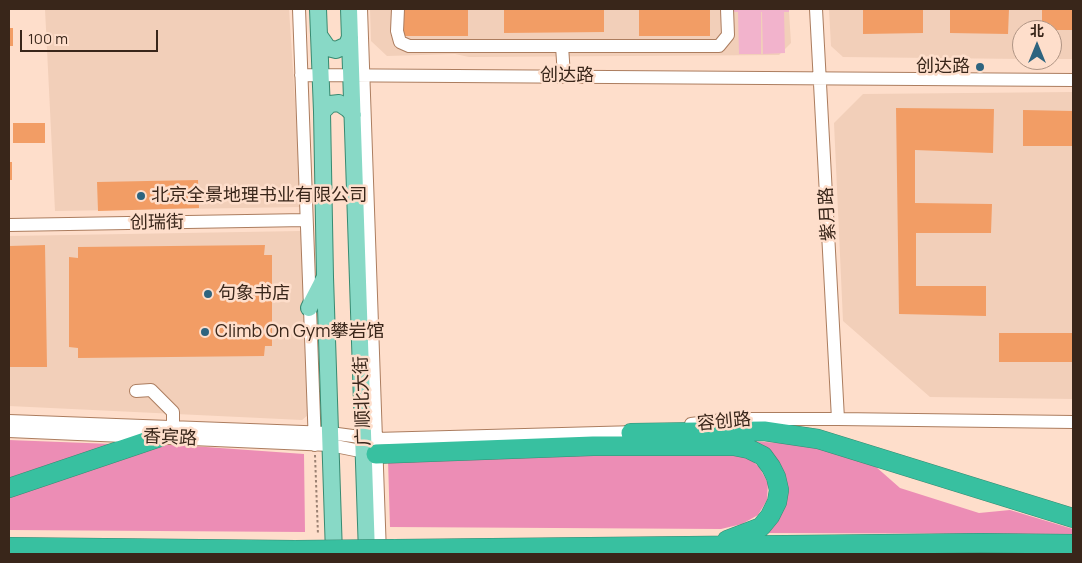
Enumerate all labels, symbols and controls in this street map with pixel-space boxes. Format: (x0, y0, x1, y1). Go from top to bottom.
scale bar (22, 20, 160, 52)
north arrow (1012, 20, 1062, 70)
text: 北 (1030, 21, 1044, 40)
text: 100 m (28, 28, 68, 49)
place label: 创达路 (916, 56, 970, 78)
marker: 创达路 (974, 61, 986, 73)
street label: 创达路 (540, 65, 594, 87)
place label: 北京全景地理书业有限公司 (151, 185, 367, 207)
street label: 紫月路 (816, 186, 840, 242)
marker: 北京全景地理书业有限公司 (135, 190, 147, 202)
street label: 创瑞街 (130, 212, 184, 234)
place label: 句象书店 (218, 283, 290, 305)
marker: 句象书店 (202, 288, 214, 300)
place label: Climb On Gym攀岩馆 (215, 321, 385, 343)
marker: Climb On Gym攀岩馆 (199, 326, 211, 338)
street label: 广顺北大街 (351, 356, 375, 446)
street label: 容创路 (696, 409, 752, 435)
street label: 香宾路 (142, 426, 198, 450)

